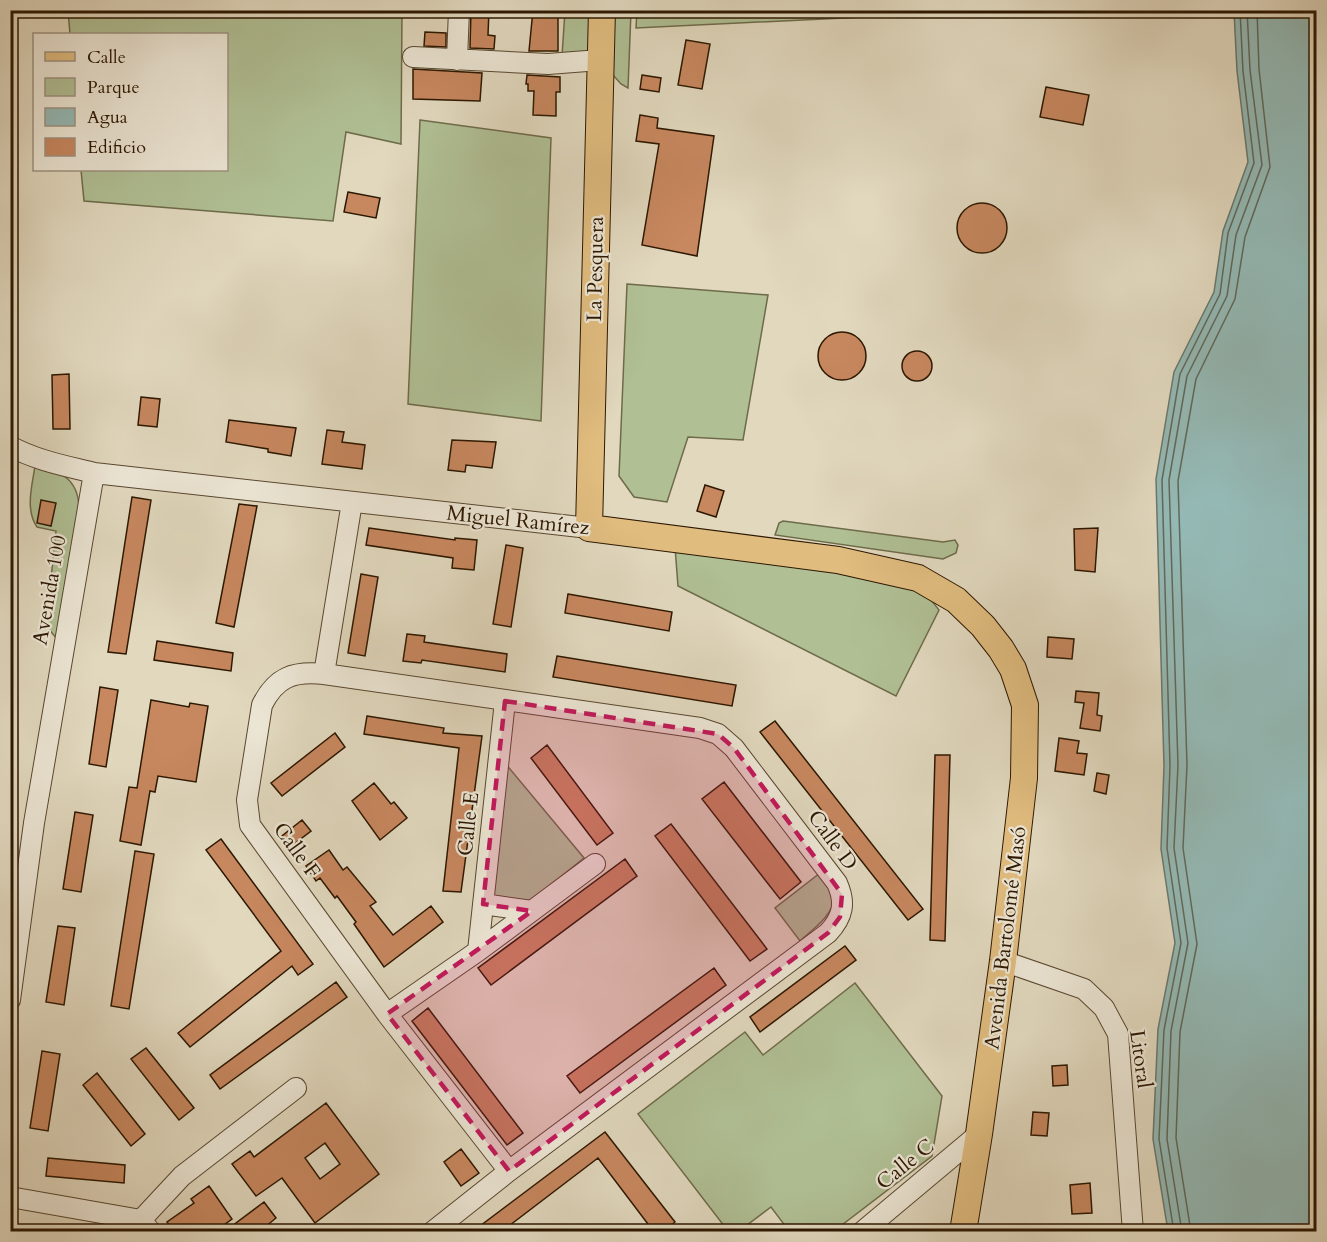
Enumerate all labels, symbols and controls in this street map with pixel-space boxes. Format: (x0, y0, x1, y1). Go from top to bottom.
legend (33, 33, 228, 171)
text: Calle (87, 45, 126, 70)
text: Parque (87, 75, 140, 100)
text: Agua (87, 105, 128, 130)
text: Edificio (87, 135, 146, 160)
street label: La Pesquera (580, 216, 611, 322)
street label: Miguel Ramírez (445, 499, 591, 542)
street label: Avenida 100 (26, 533, 73, 647)
street label: Calle E (451, 791, 486, 857)
street label: Calle D (801, 804, 864, 876)
street label: Calle F (266, 816, 327, 884)
street label: Avenida Bartolomé Masó (977, 825, 1034, 1051)
street label: Litoral (1122, 1028, 1159, 1090)
street label: Calle C (870, 1132, 940, 1197)

